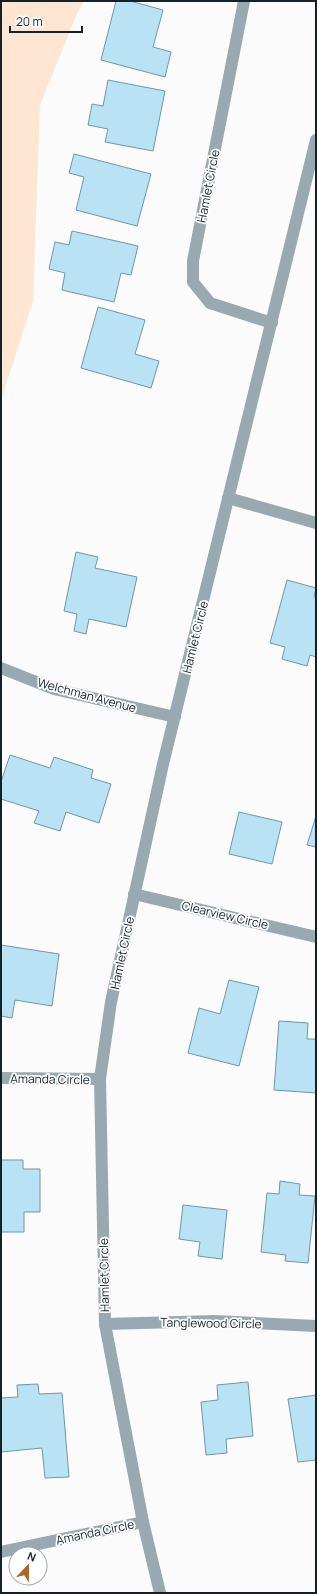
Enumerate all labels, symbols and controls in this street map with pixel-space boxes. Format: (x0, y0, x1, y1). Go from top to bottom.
scale bar (10, 8, 82, 34)
text: 20 m (16, 13, 43, 30)
street label: Hamlet Circle (193, 148, 223, 224)
street label: Hamlet Circle (178, 599, 212, 675)
street label: Welchman Avenue (36, 674, 138, 716)
street label: Clearview Circle (180, 897, 270, 933)
street label: Hamlet Circle (106, 915, 138, 991)
street label: Amanda Circle (10, 1070, 90, 1088)
street label: Hamlet Circle (95, 1238, 113, 1312)
street label: Tanglewood Circle (160, 1314, 262, 1332)
street label: Amanda Circle (54, 1515, 136, 1549)
north arrow (8, 1546, 48, 1586)
text: N (25, 1548, 38, 1565)

